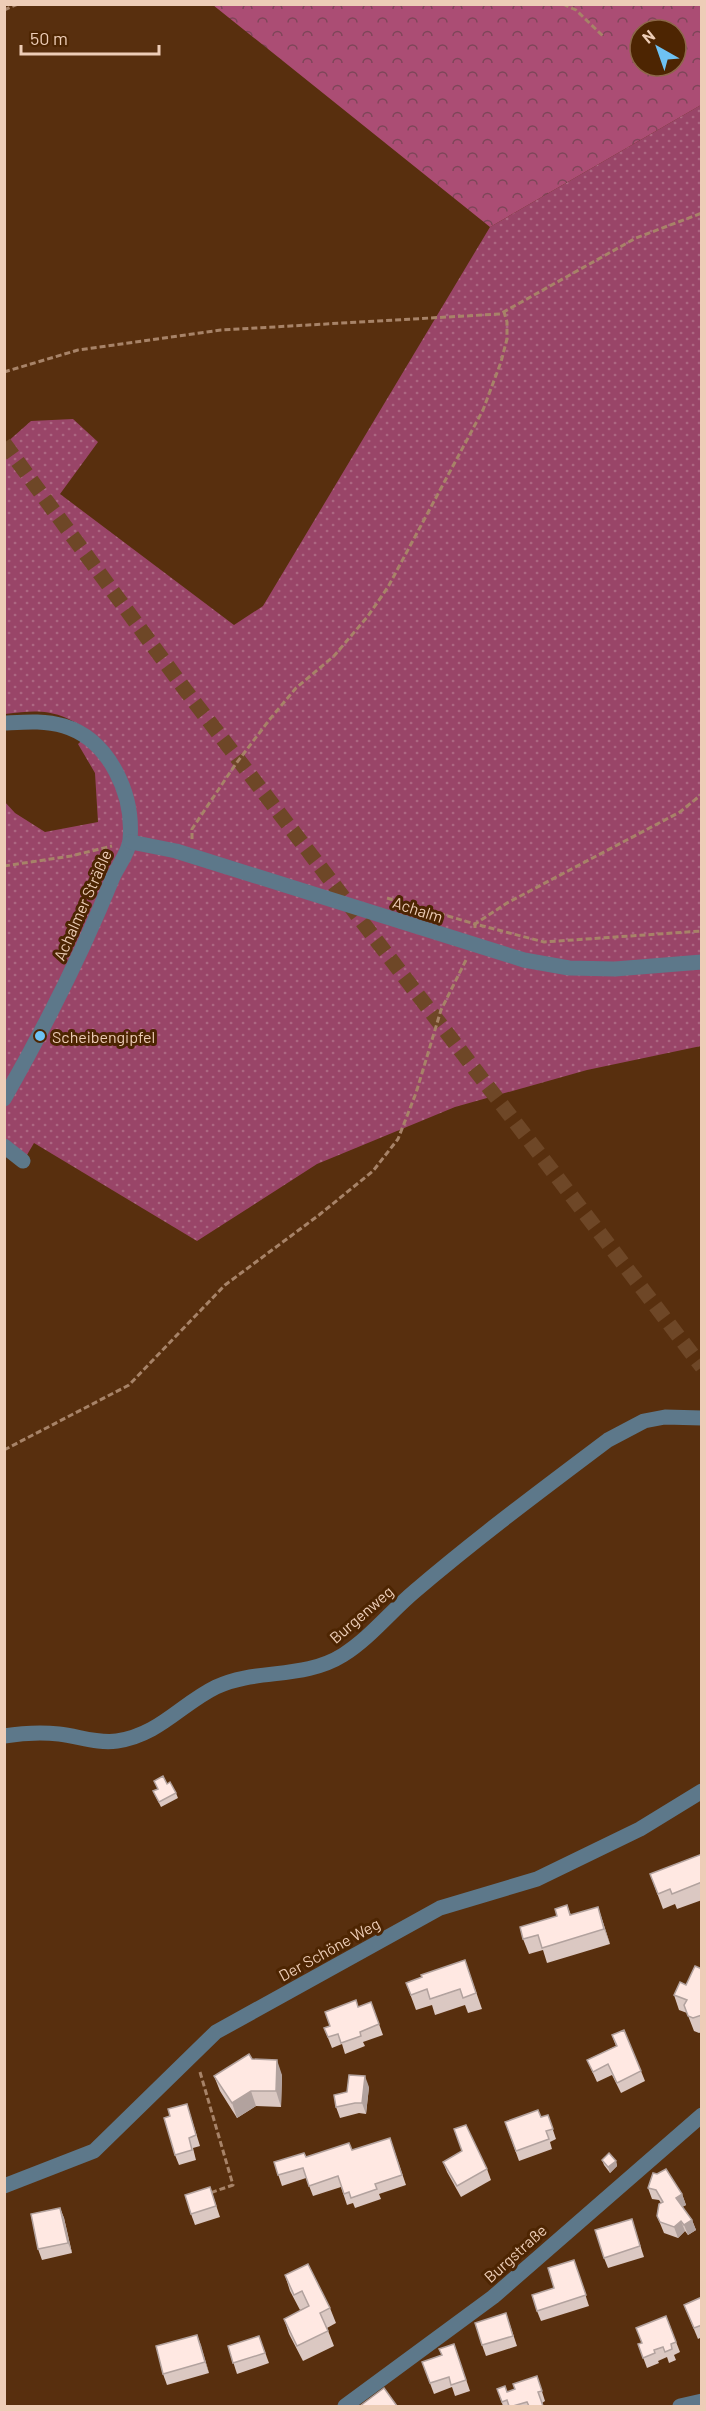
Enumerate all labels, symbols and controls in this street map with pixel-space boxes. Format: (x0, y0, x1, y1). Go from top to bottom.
scale bar (21, 18, 159, 56)
north arrow (628, 18, 688, 78)
text: N (638, 25, 658, 47)
text: 50 m (30, 27, 68, 49)
street label: Achalmer Sträßle (49, 847, 115, 963)
street label: Achalm (391, 892, 445, 926)
place label: Scheibengipfel (52, 1027, 155, 1046)
marker: Scheibengipfel (33, 1029, 47, 1043)
street label: Burgenweg (325, 1581, 397, 1647)
street label: Der Schöne Weg (275, 1913, 383, 1985)
street label: Burgstraße (480, 2220, 550, 2286)

